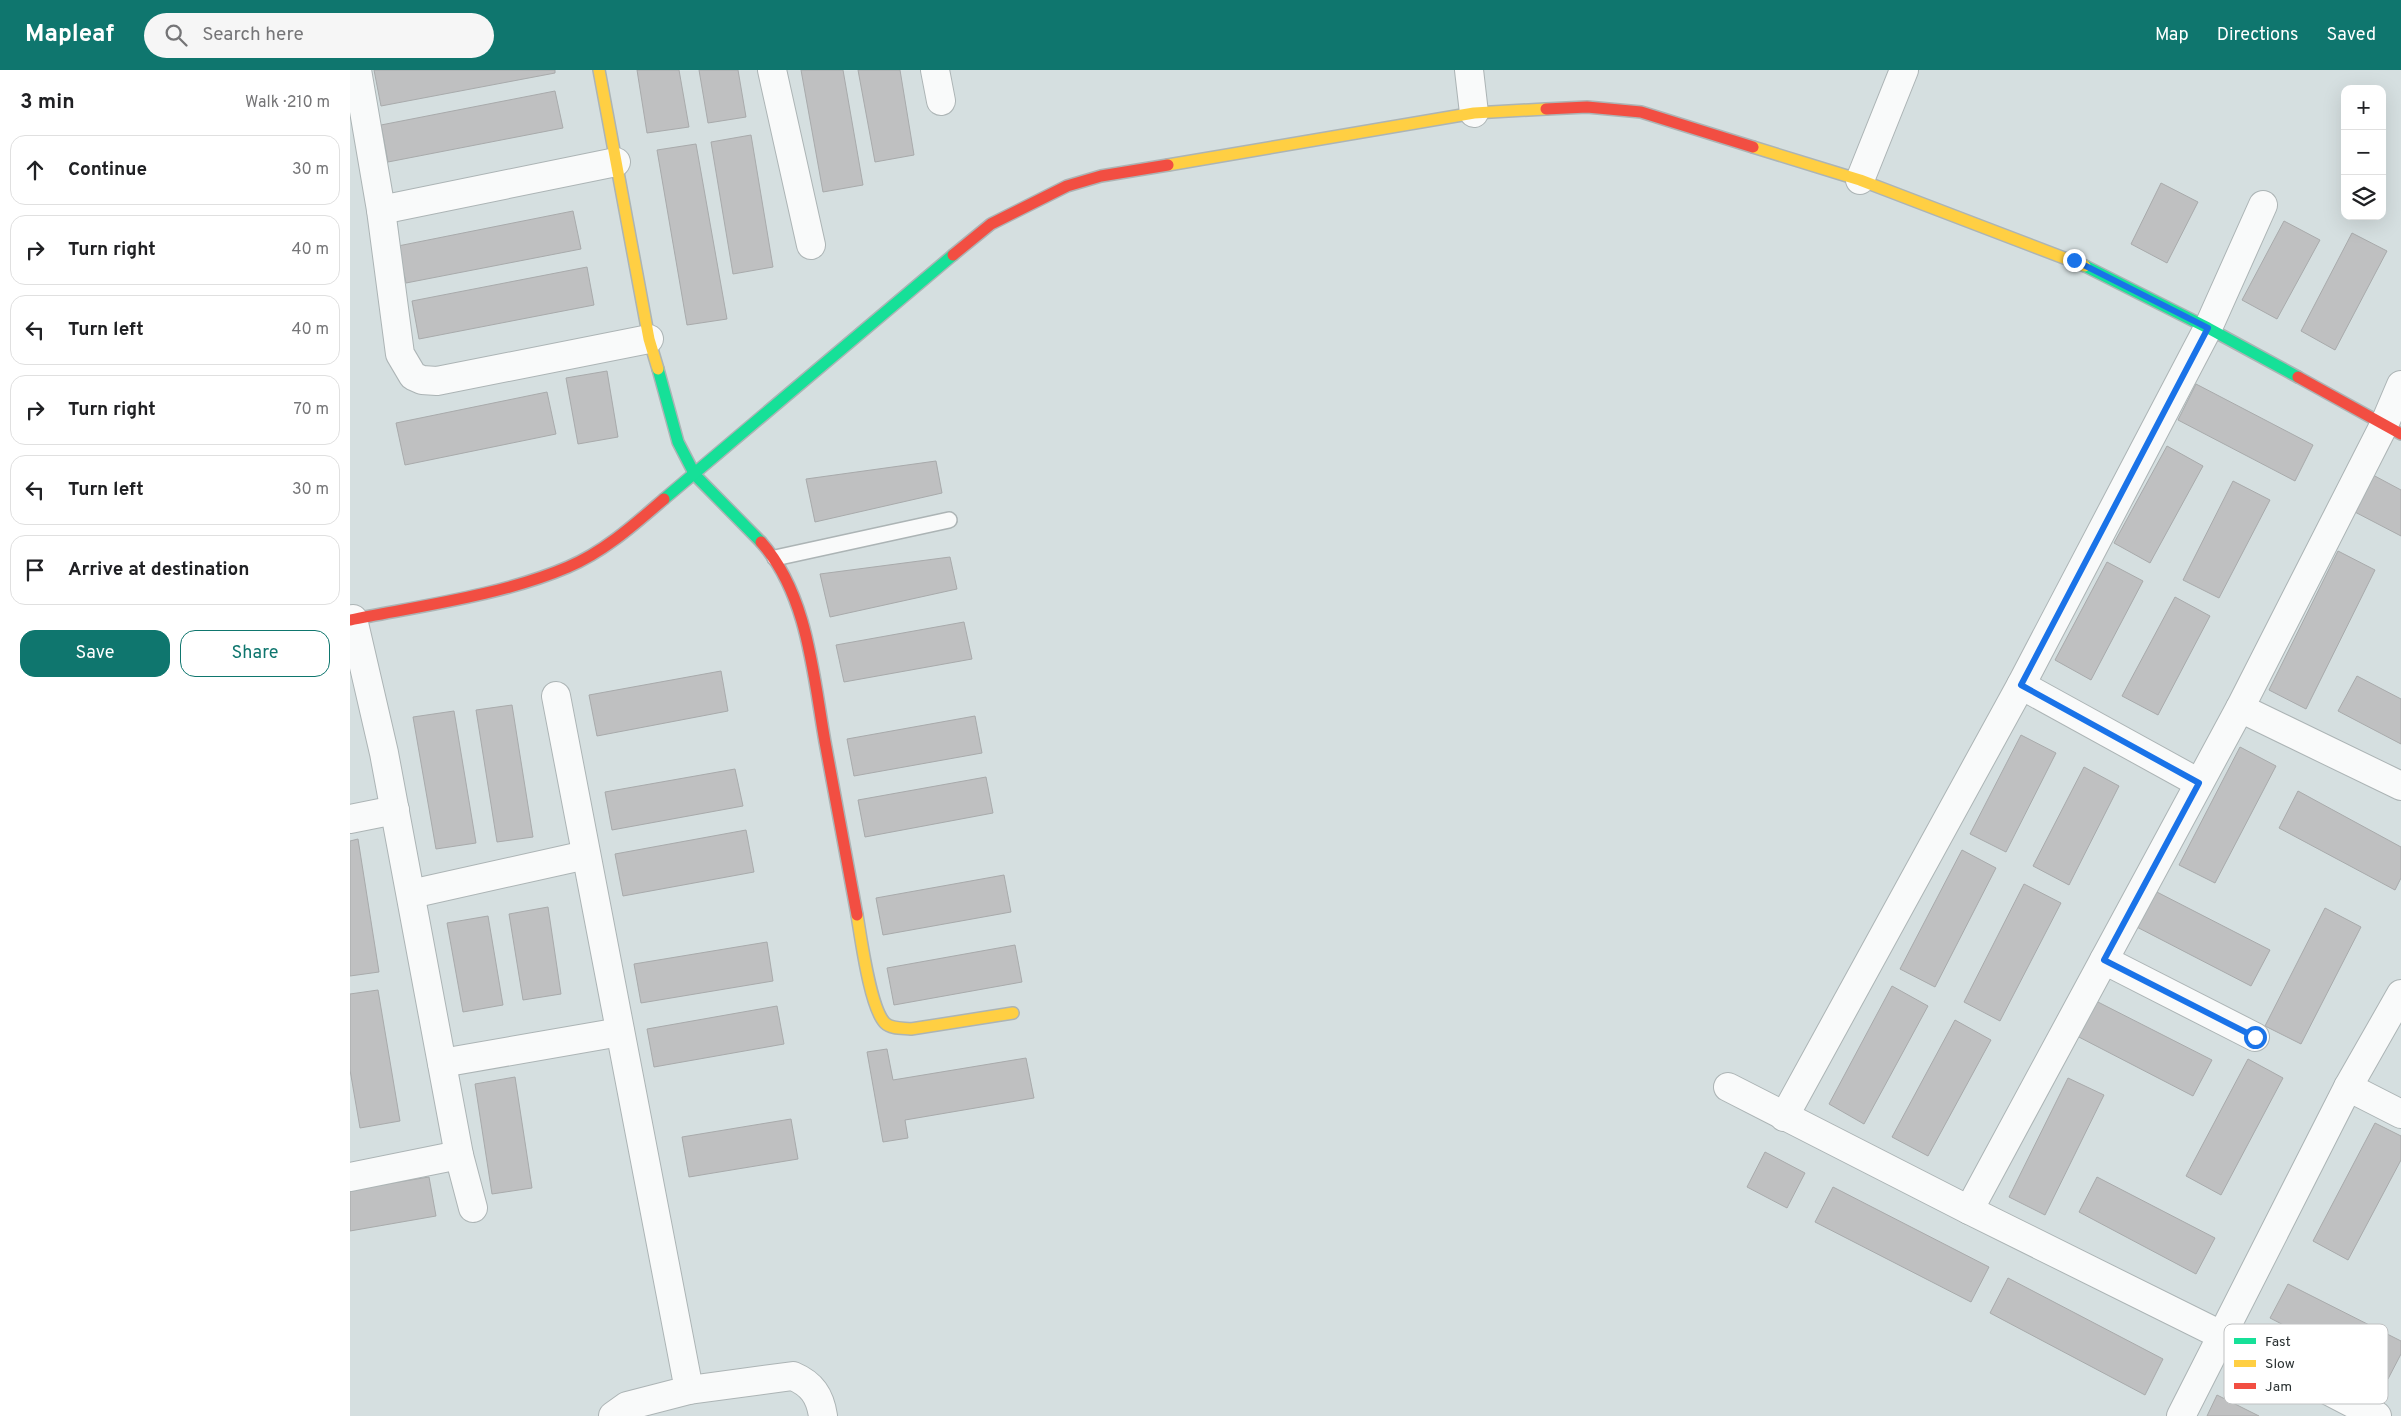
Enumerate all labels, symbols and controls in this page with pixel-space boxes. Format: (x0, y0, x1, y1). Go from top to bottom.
search box (144, 13, 494, 58)
text: Mapleaf (25, 20, 114, 50)
icon: search (162, 21, 190, 49)
text: Search here (202, 23, 304, 47)
text: Map (2155, 24, 2189, 47)
text: Directions (2217, 24, 2299, 47)
text: Saved (2327, 24, 2376, 47)
map controls (2341, 85, 2386, 220)
button: + (2341, 85, 2386, 130)
text: 3 min (20, 89, 75, 116)
text: Walk · 210 m (245, 93, 330, 113)
button: − (2341, 130, 2386, 175)
icon: ahead (21, 156, 49, 184)
text: Continue (68, 158, 147, 182)
text: 30 m (292, 160, 329, 180)
button: layers (2341, 175, 2386, 220)
icon: right (21, 236, 49, 264)
text: Turn right (68, 238, 156, 262)
text: 40 m (291, 240, 329, 260)
route end (2063, 249, 2086, 272)
icon: left (21, 316, 49, 344)
text: Turn left (68, 318, 144, 342)
text: 40 m (291, 320, 329, 340)
icon: right (21, 396, 49, 424)
text: Turn right (68, 398, 156, 422)
text: 70 m (294, 400, 329, 420)
icon: left (21, 476, 49, 504)
text: Turn left (68, 478, 144, 502)
text: 30 m (292, 480, 329, 500)
icon: arrive (21, 556, 49, 584)
text: Arrive at destination (68, 558, 249, 582)
button: Save (20, 630, 170, 677)
button: Share (180, 630, 330, 677)
route start (2244, 1026, 2267, 1049)
legend (2224, 1324, 2388, 1404)
text: Fast (2265, 1334, 2291, 1351)
text: Slow (2265, 1356, 2295, 1373)
text: Jam (2265, 1379, 2292, 1396)

